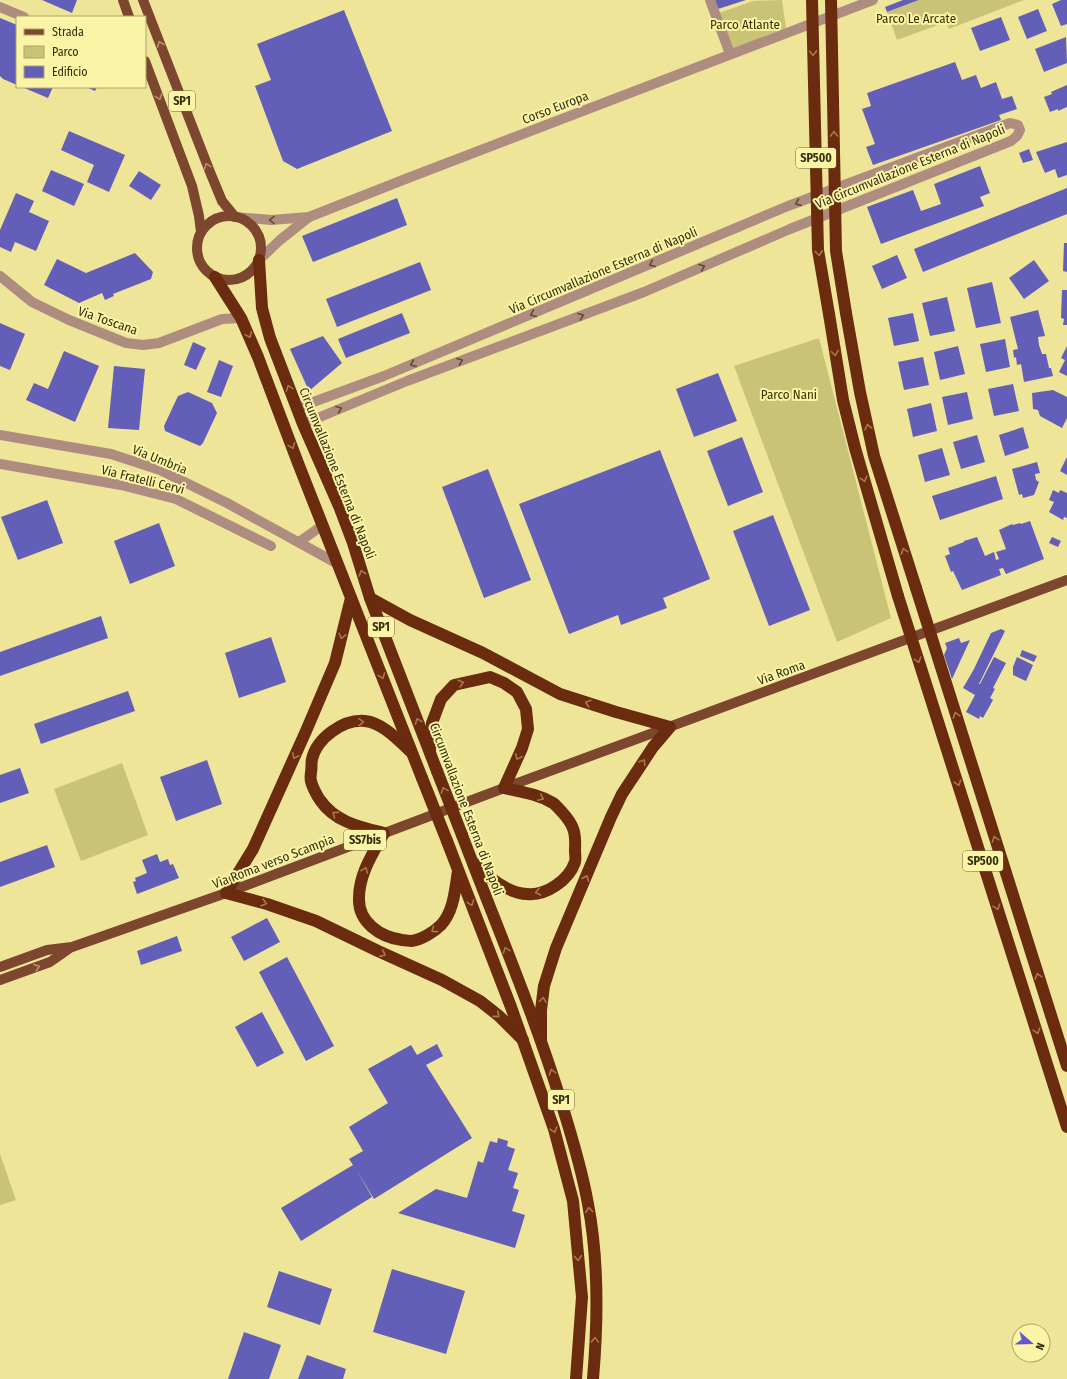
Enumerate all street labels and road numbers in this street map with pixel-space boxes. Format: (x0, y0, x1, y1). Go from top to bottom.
street label: Corso Europa (520, 88, 590, 127)
road number: SP1 (169, 91, 195, 111)
street label: Via Circumvallazione Esterna di Napoli (813, 121, 1007, 211)
road number: SP500 (796, 148, 836, 168)
street label: Via Circumvallazione Esterna di Napoli (507, 224, 700, 317)
street label: Via Toscana (76, 303, 140, 338)
street label: Circumvallazione Esterna di Napoli (296, 385, 379, 561)
street label: Via Umbria (130, 442, 190, 477)
street label: Via Fratelli Cervi (100, 462, 186, 497)
road number: SP1 (368, 617, 394, 637)
street label: Via Roma (755, 657, 807, 688)
street label: Circumvallazione Esterna di Napoli (427, 721, 506, 898)
road number: SS7bis (344, 830, 386, 850)
street label: Via Roma verso Scampia (210, 831, 336, 892)
road number: SP500 (963, 851, 1003, 871)
road number: SP1 (548, 1090, 574, 1110)

